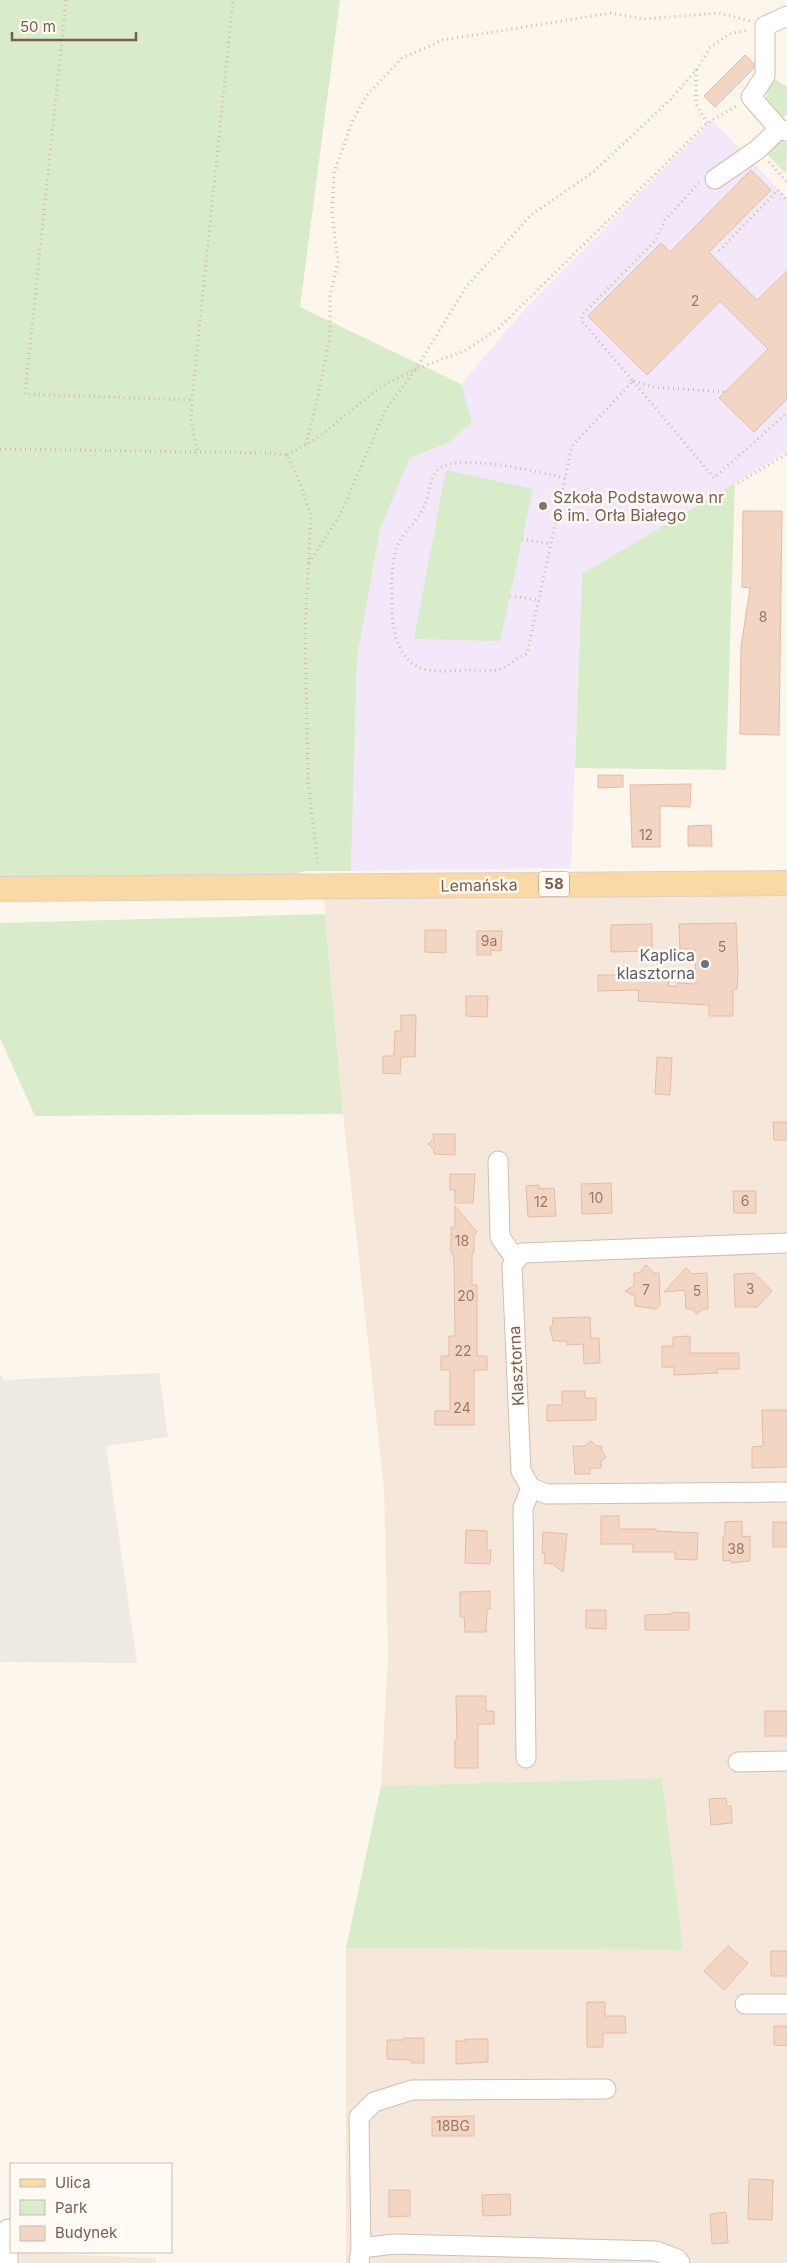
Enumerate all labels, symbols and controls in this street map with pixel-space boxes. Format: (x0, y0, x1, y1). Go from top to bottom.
scale bar (12, 10, 136, 42)
text: 50 m (20, 17, 56, 36)
house number: 2 (691, 292, 699, 309)
place label: Szkoła Podstawowa nr 6 im. Orła Białego (553, 487, 724, 525)
marker: Szkoła Podstawowa nr 6 im. Orła Białego (537, 500, 549, 512)
house number: 8 (759, 608, 767, 625)
house number: 12 (639, 826, 653, 843)
road number: 58 (539, 872, 569, 896)
street label: Lemańska (440, 874, 518, 896)
house number: 9a (481, 932, 497, 949)
house number: 5 (718, 938, 726, 955)
place label: Kaplica klasztorna (617, 945, 695, 983)
marker: Kaplica klasztorna (699, 958, 711, 970)
house number: 10 (589, 1189, 603, 1206)
house number: 6 (741, 1192, 749, 1209)
house number: 12 (534, 1193, 548, 1210)
house number: 18 (455, 1232, 469, 1249)
house number: 3 (746, 1280, 754, 1297)
house number: 7 (642, 1281, 650, 1298)
house number: 5 (693, 1282, 701, 1299)
house number: 20 (457, 1287, 475, 1304)
street label: Klasztorna (504, 1325, 528, 1407)
house number: 22 (454, 1342, 472, 1359)
house number: 24 (453, 1399, 471, 1416)
house number: 38 (727, 1540, 745, 1557)
house number: 18BG (436, 2117, 470, 2134)
legend (10, 2163, 172, 2253)
text: Ulica (55, 2173, 91, 2192)
text: Park (55, 2198, 88, 2217)
text: Budynek (55, 2223, 118, 2242)

